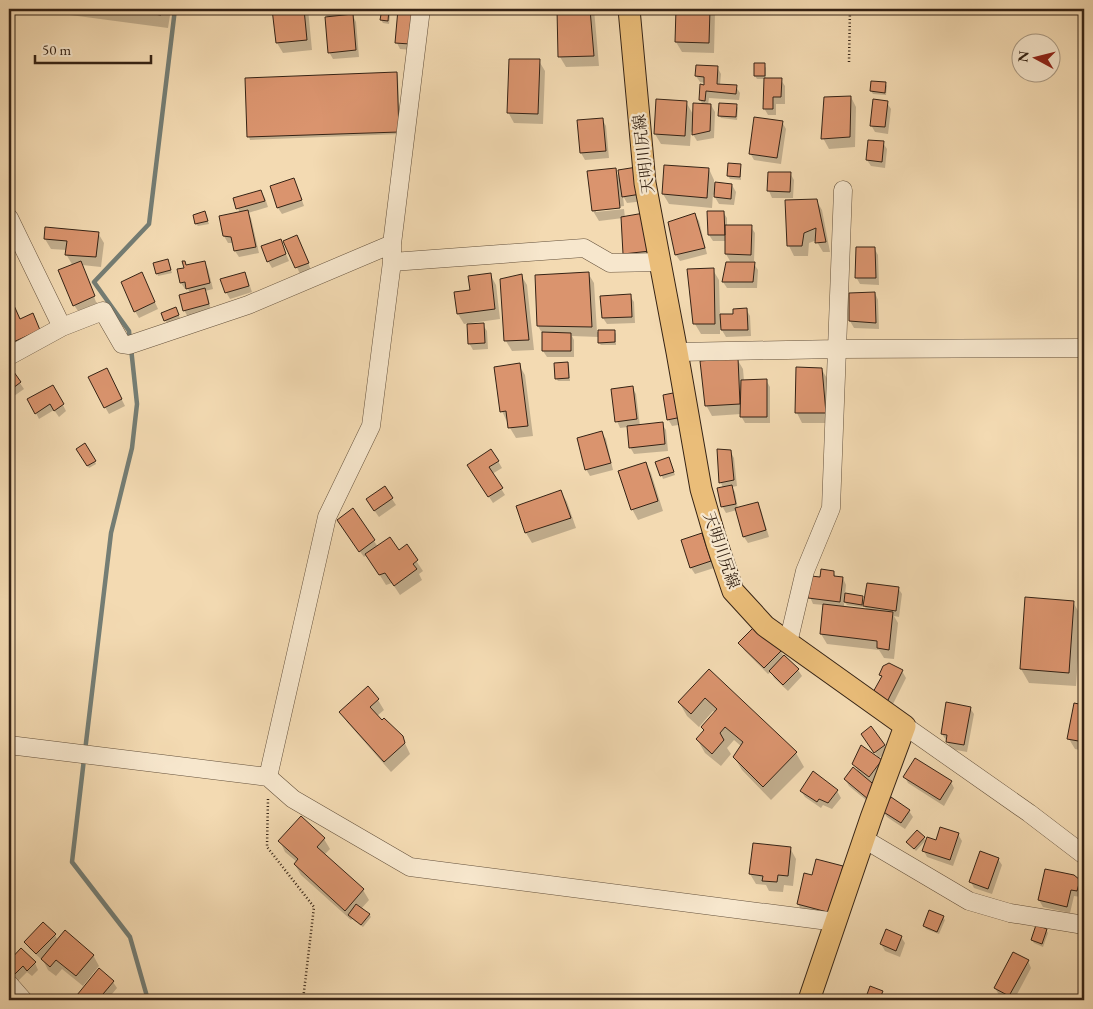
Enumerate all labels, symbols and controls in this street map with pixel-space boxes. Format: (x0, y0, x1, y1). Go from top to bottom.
scale bar (35, 32, 151, 64)
north arrow (1010, 32, 1060, 82)
text: 50 m (42, 40, 71, 59)
text: N (1013, 49, 1033, 63)
street label: 天明川尻線 (628, 113, 659, 195)
street label: 天明川尻線 (699, 509, 744, 591)

